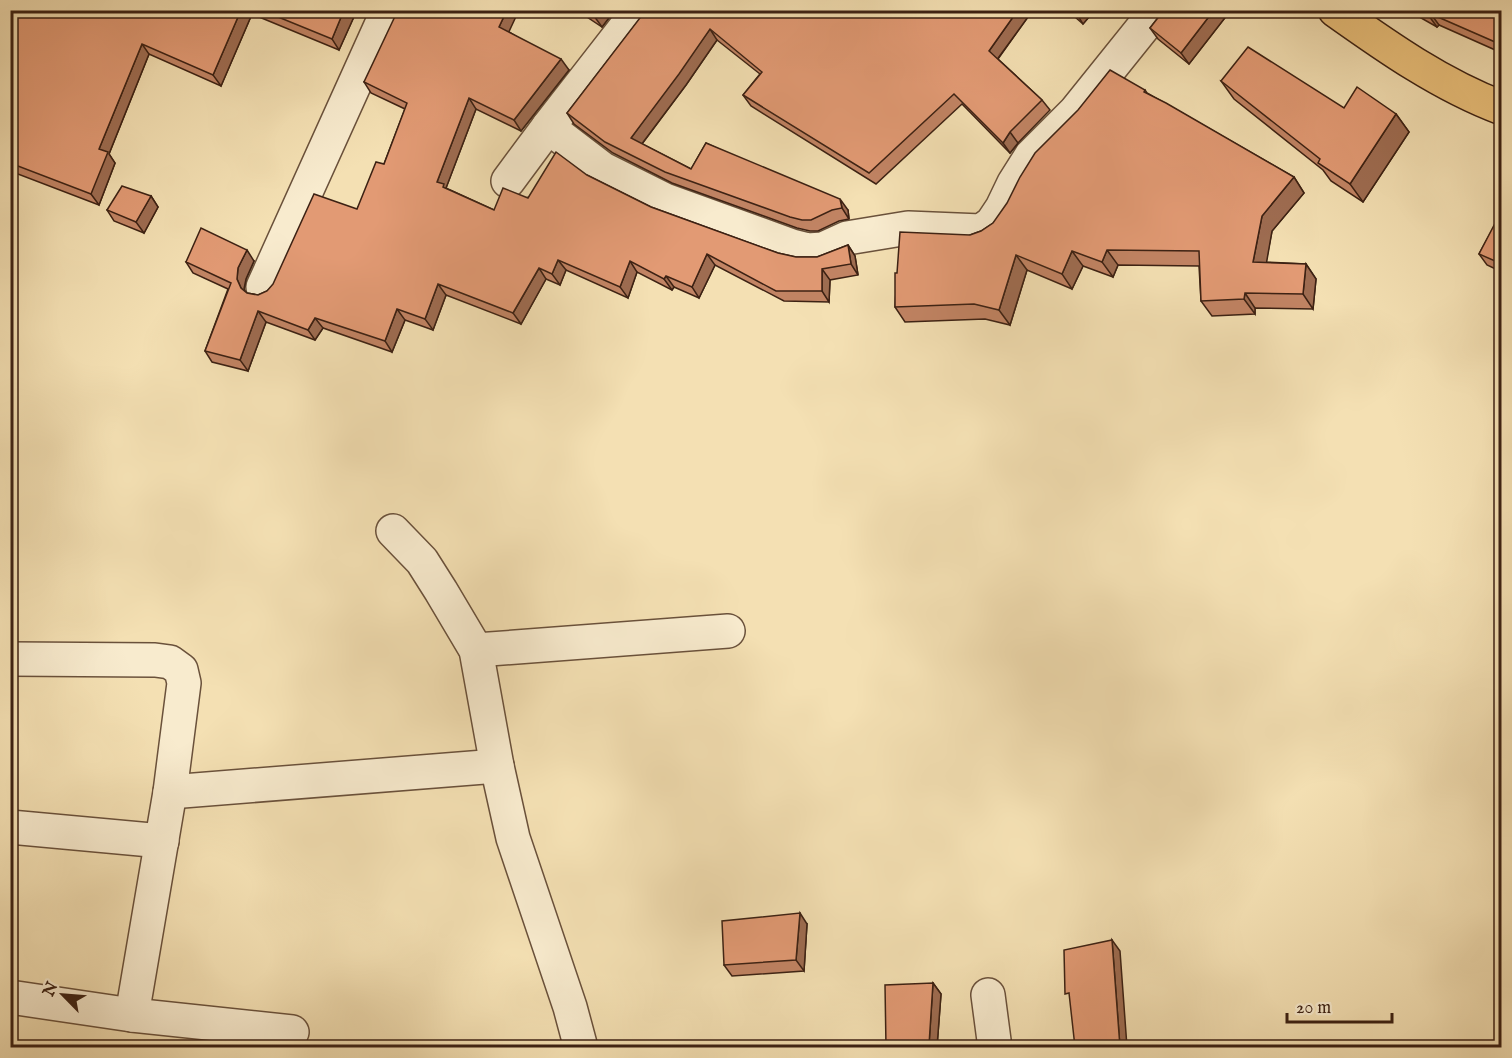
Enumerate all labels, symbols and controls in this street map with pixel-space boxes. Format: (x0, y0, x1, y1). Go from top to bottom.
north arrow (33, 965, 93, 1025)
text: N (39, 979, 63, 1001)
scale bar (1287, 986, 1392, 1024)
text: 20 m (1296, 997, 1331, 1020)

